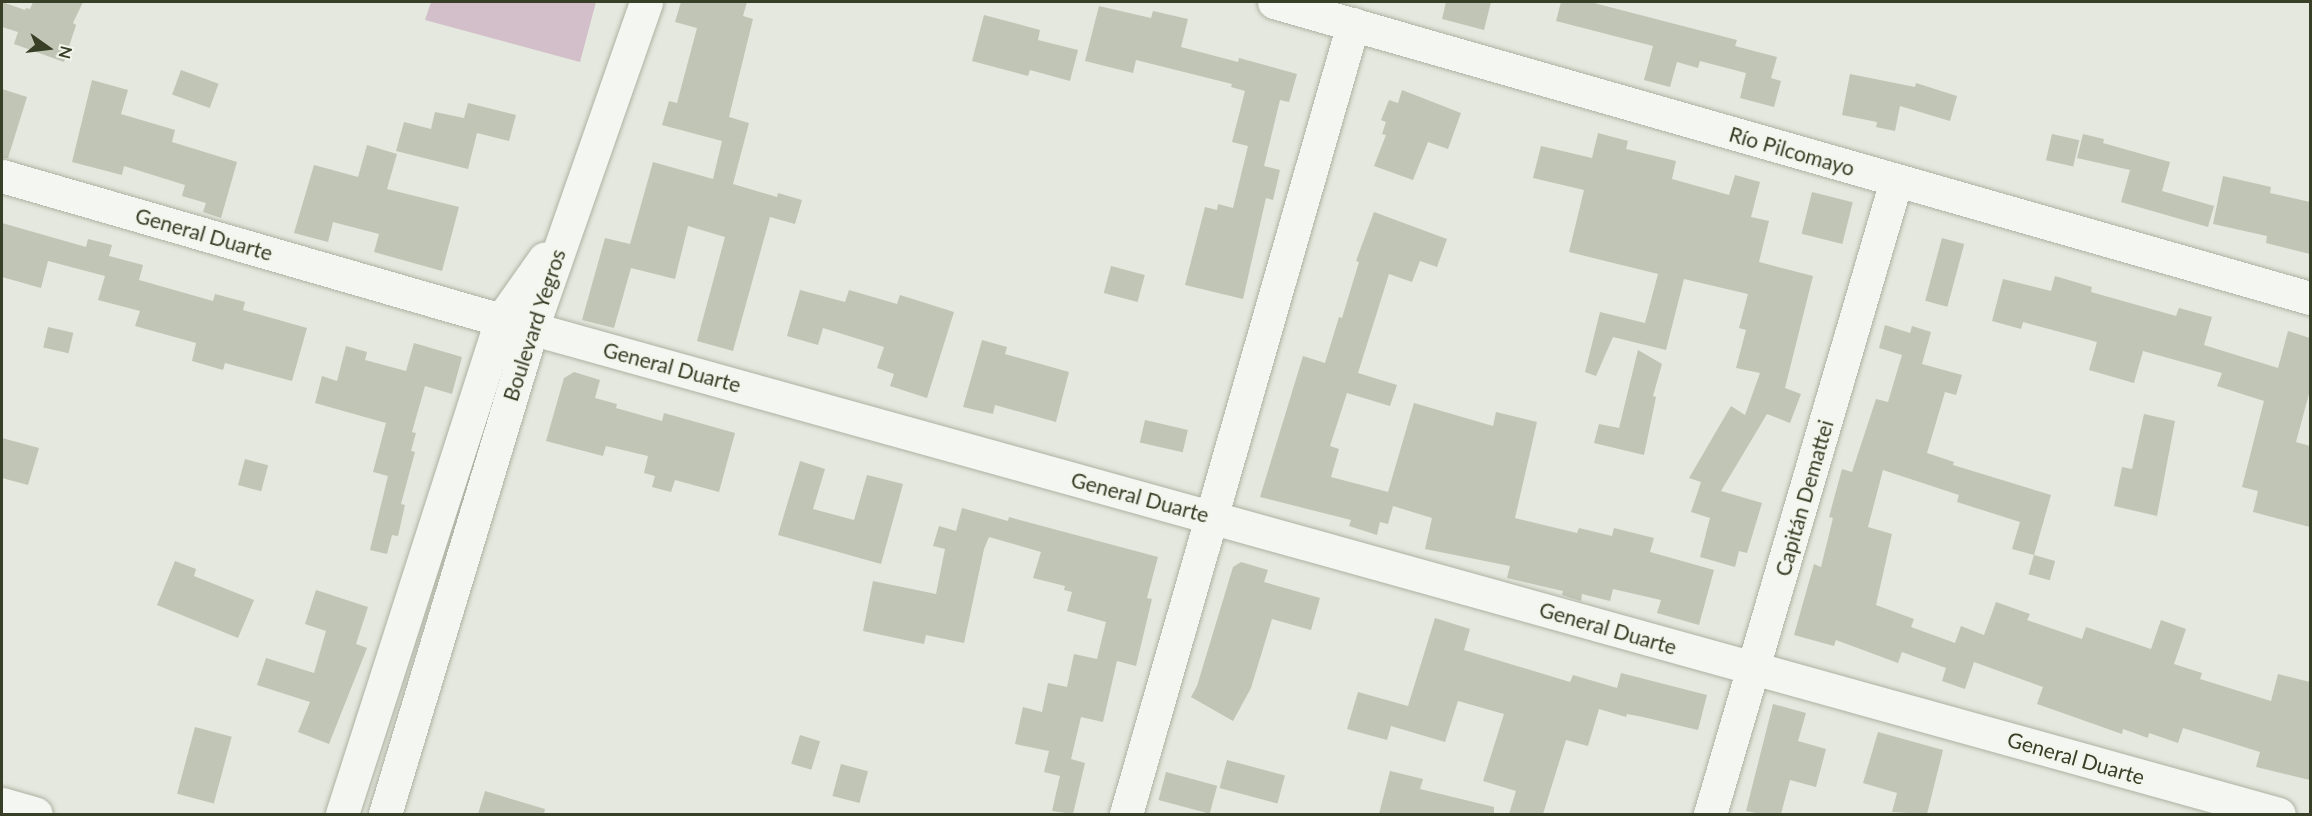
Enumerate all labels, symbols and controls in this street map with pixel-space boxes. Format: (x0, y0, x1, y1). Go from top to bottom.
north arrow (18, 18, 78, 78)
text: N (55, 44, 77, 61)
street label: Río Pilcomayo (1726, 121, 1858, 181)
street label: General Duarte (133, 202, 275, 266)
street label: Boulevard Yegros (497, 245, 571, 405)
street label: General Duarte (600, 337, 744, 397)
street label: Capitán Demattei (1770, 417, 1838, 579)
street label: General Duarte (1068, 467, 1212, 527)
street label: General Duarte (1537, 596, 1679, 660)
street label: General Duarte (2005, 726, 2147, 790)

